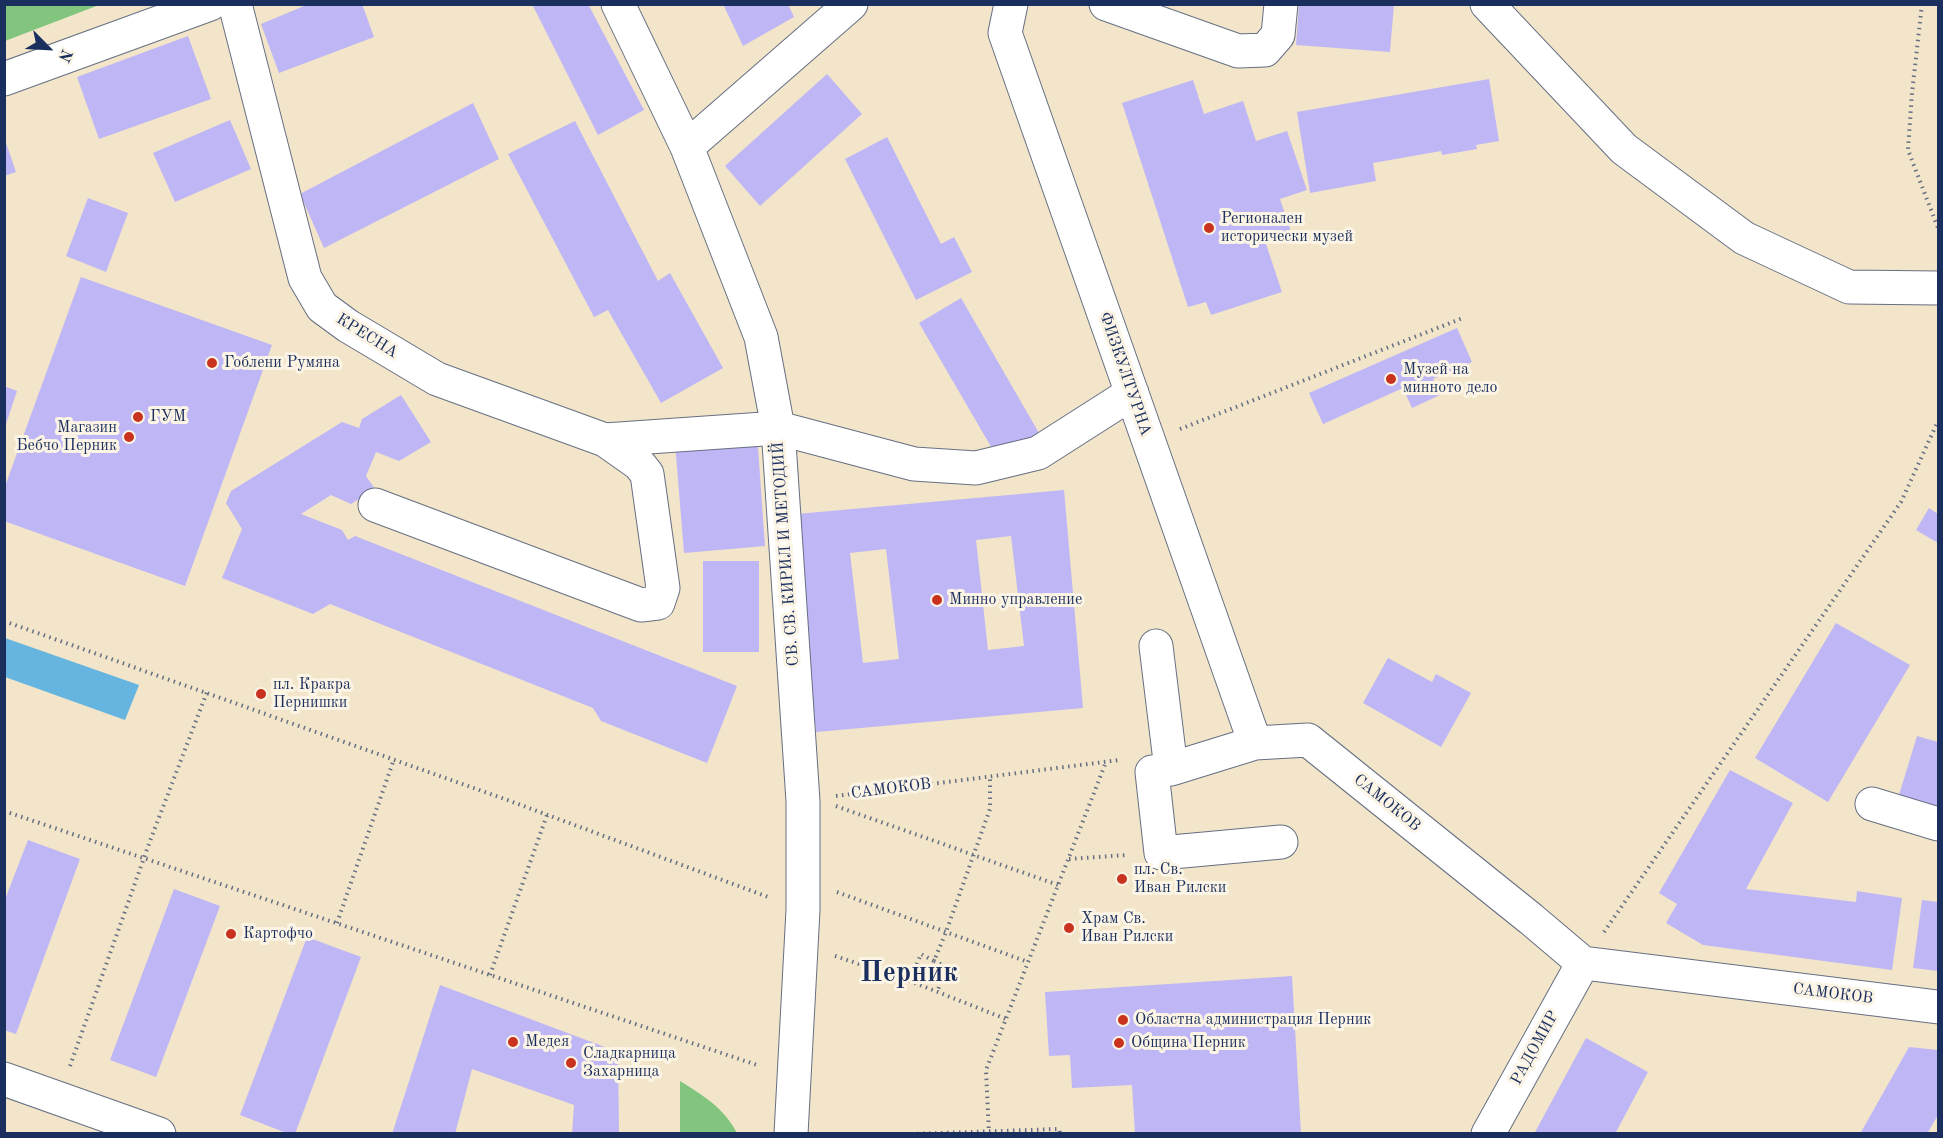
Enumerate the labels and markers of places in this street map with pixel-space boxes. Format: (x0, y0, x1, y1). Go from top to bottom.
place label: Регионален исторически музей (1221, 209, 1353, 247)
marker: Регионален исторически музей (1202, 221, 1216, 235)
place label: Гоблени Румяна (224, 353, 340, 373)
marker: Гоблени Румяна (205, 356, 219, 370)
place label: Музей на минното дело (1403, 360, 1497, 398)
marker: Музей на минното дело (1384, 372, 1398, 386)
place label: ГУМ (150, 407, 186, 427)
marker: ГУМ (131, 410, 145, 424)
place label: Магазин Бебчо Перник (16, 418, 117, 456)
marker: Магазин Бебчо Перник (122, 430, 136, 444)
place label: Минно управление (949, 590, 1082, 610)
marker: Минно управление (930, 593, 944, 607)
place label: пл. Кракра Пернишки (273, 675, 351, 713)
marker: пл. Кракра Пернишки (254, 687, 268, 701)
place label: пл. Св. Иван Рилски (1134, 860, 1226, 898)
marker: пл. Св. Иван Рилски (1115, 872, 1129, 886)
place label: Храм Св. Иван Рилски (1081, 909, 1173, 947)
marker: Храм Св. Иван Рилски (1062, 921, 1076, 935)
place label: Картофчо (243, 924, 313, 944)
marker: Картофчо (224, 927, 238, 941)
place label: Областна администрация Перник (1135, 1010, 1371, 1030)
marker: Областна администрация Перник (1116, 1013, 1130, 1027)
place label: Медея (525, 1032, 569, 1052)
place label: Община Перник (1131, 1033, 1246, 1053)
marker: Медея (506, 1035, 520, 1049)
marker: Община Перник (1112, 1036, 1126, 1050)
place label: Сладкарница Захарница (583, 1044, 676, 1082)
marker: Сладкарница Захарница (564, 1056, 578, 1070)

